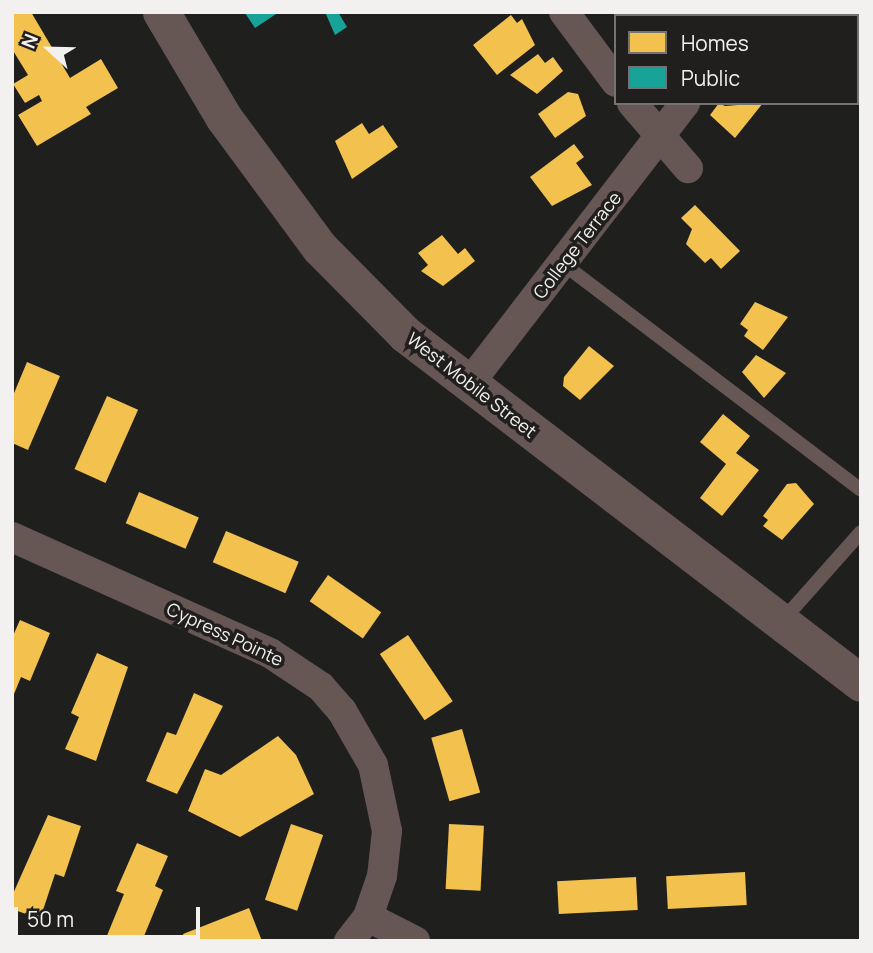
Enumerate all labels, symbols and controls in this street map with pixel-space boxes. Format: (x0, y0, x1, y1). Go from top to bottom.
north arrow (14, 14, 84, 84)
legend (614, 14, 859, 105)
text: Homes (681, 29, 749, 57)
text: N (15, 30, 44, 52)
text: Public (681, 64, 740, 92)
street label: College Terrace (529, 187, 625, 303)
street label: West Mobile Street (403, 328, 541, 442)
street label: Cypress Pointe (163, 598, 287, 670)
scale bar (18, 894, 203, 938)
text: 50 m (27, 905, 74, 933)

